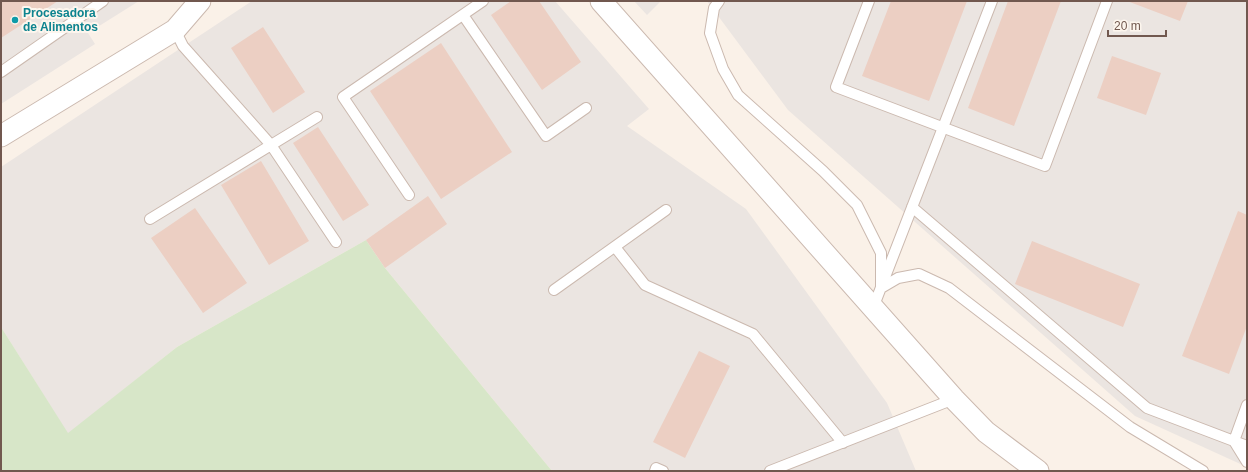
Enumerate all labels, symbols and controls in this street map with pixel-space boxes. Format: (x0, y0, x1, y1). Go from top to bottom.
place label: Procesadora de Alimentos (23, 6, 98, 34)
scale bar (1108, 12, 1166, 38)
marker: Procesadora de Alimentos (10, 15, 20, 25)
text: 20 m (1114, 19, 1141, 33)

